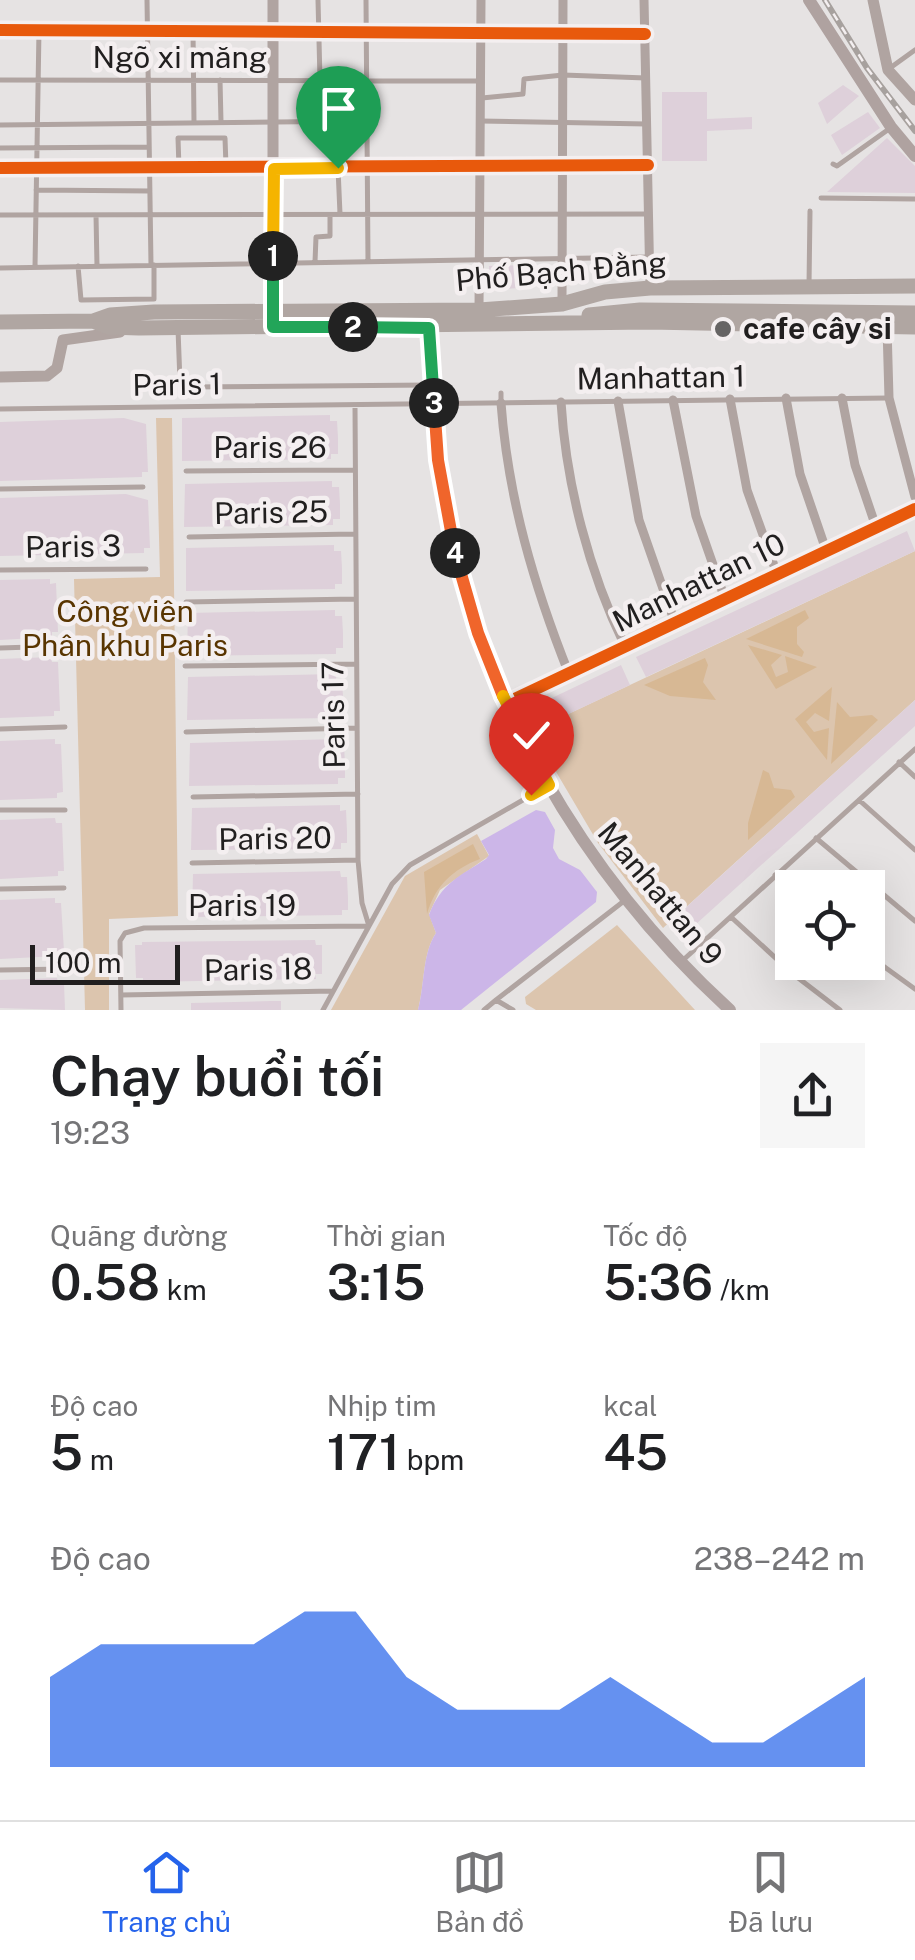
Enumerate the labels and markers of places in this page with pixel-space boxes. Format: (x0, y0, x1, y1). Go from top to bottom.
pin (296, 66, 381, 169)
pin: 1 (248, 231, 298, 281)
pin: 2 (328, 302, 378, 352)
place label: cafe cây si (743, 310, 892, 346)
marker: cafe cây si (712, 318, 734, 340)
pin: 3 (409, 378, 459, 428)
pin: 4 (430, 528, 480, 578)
pin (489, 693, 574, 796)

